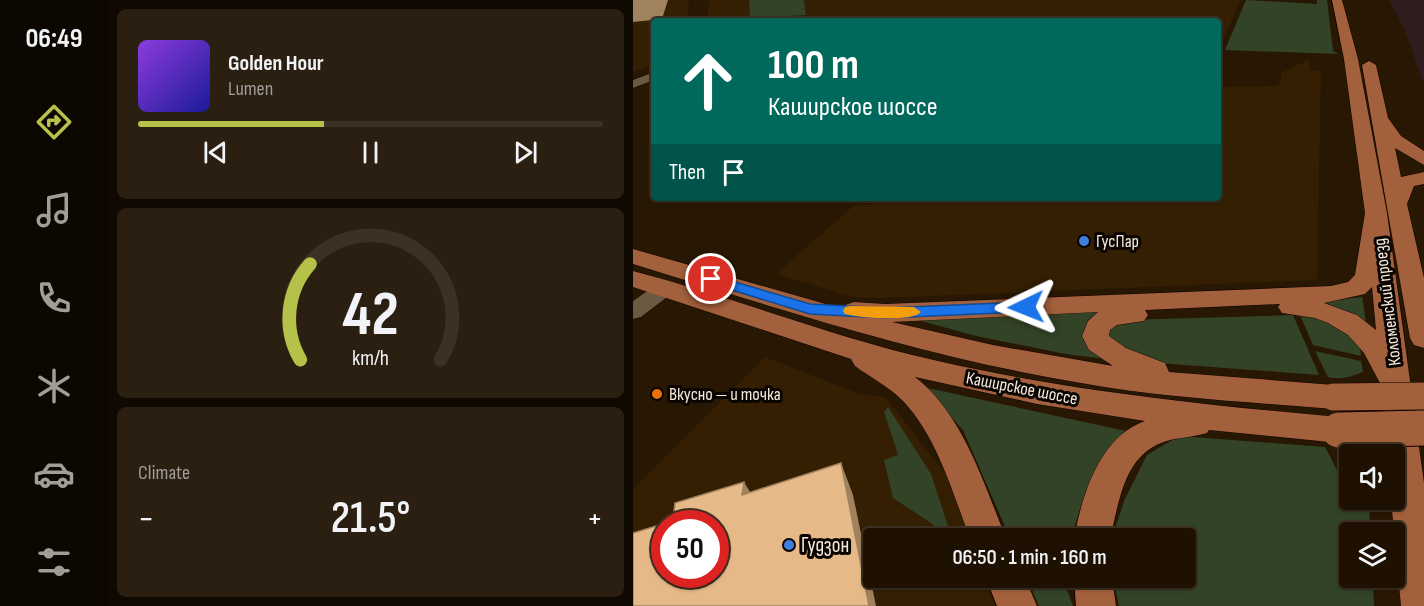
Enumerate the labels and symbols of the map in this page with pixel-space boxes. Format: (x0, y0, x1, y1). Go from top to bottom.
place label: ГусПар (1096, 231, 1139, 252)
marker: ГусПар (1077, 234, 1091, 248)
street label: Коломенский проезд (1369, 237, 1406, 367)
pin (685, 253, 736, 304)
position arrow (994, 275, 1058, 339)
street label: Каширское шоссе (964, 367, 1079, 410)
place label: Вкусно — и точка (669, 384, 781, 405)
marker: Вкусно — и точка (650, 387, 664, 401)
speed limit sign: 50 (651, 510, 729, 588)
place label: Гудзон (801, 533, 849, 558)
marker: Гудзон (782, 538, 796, 552)

